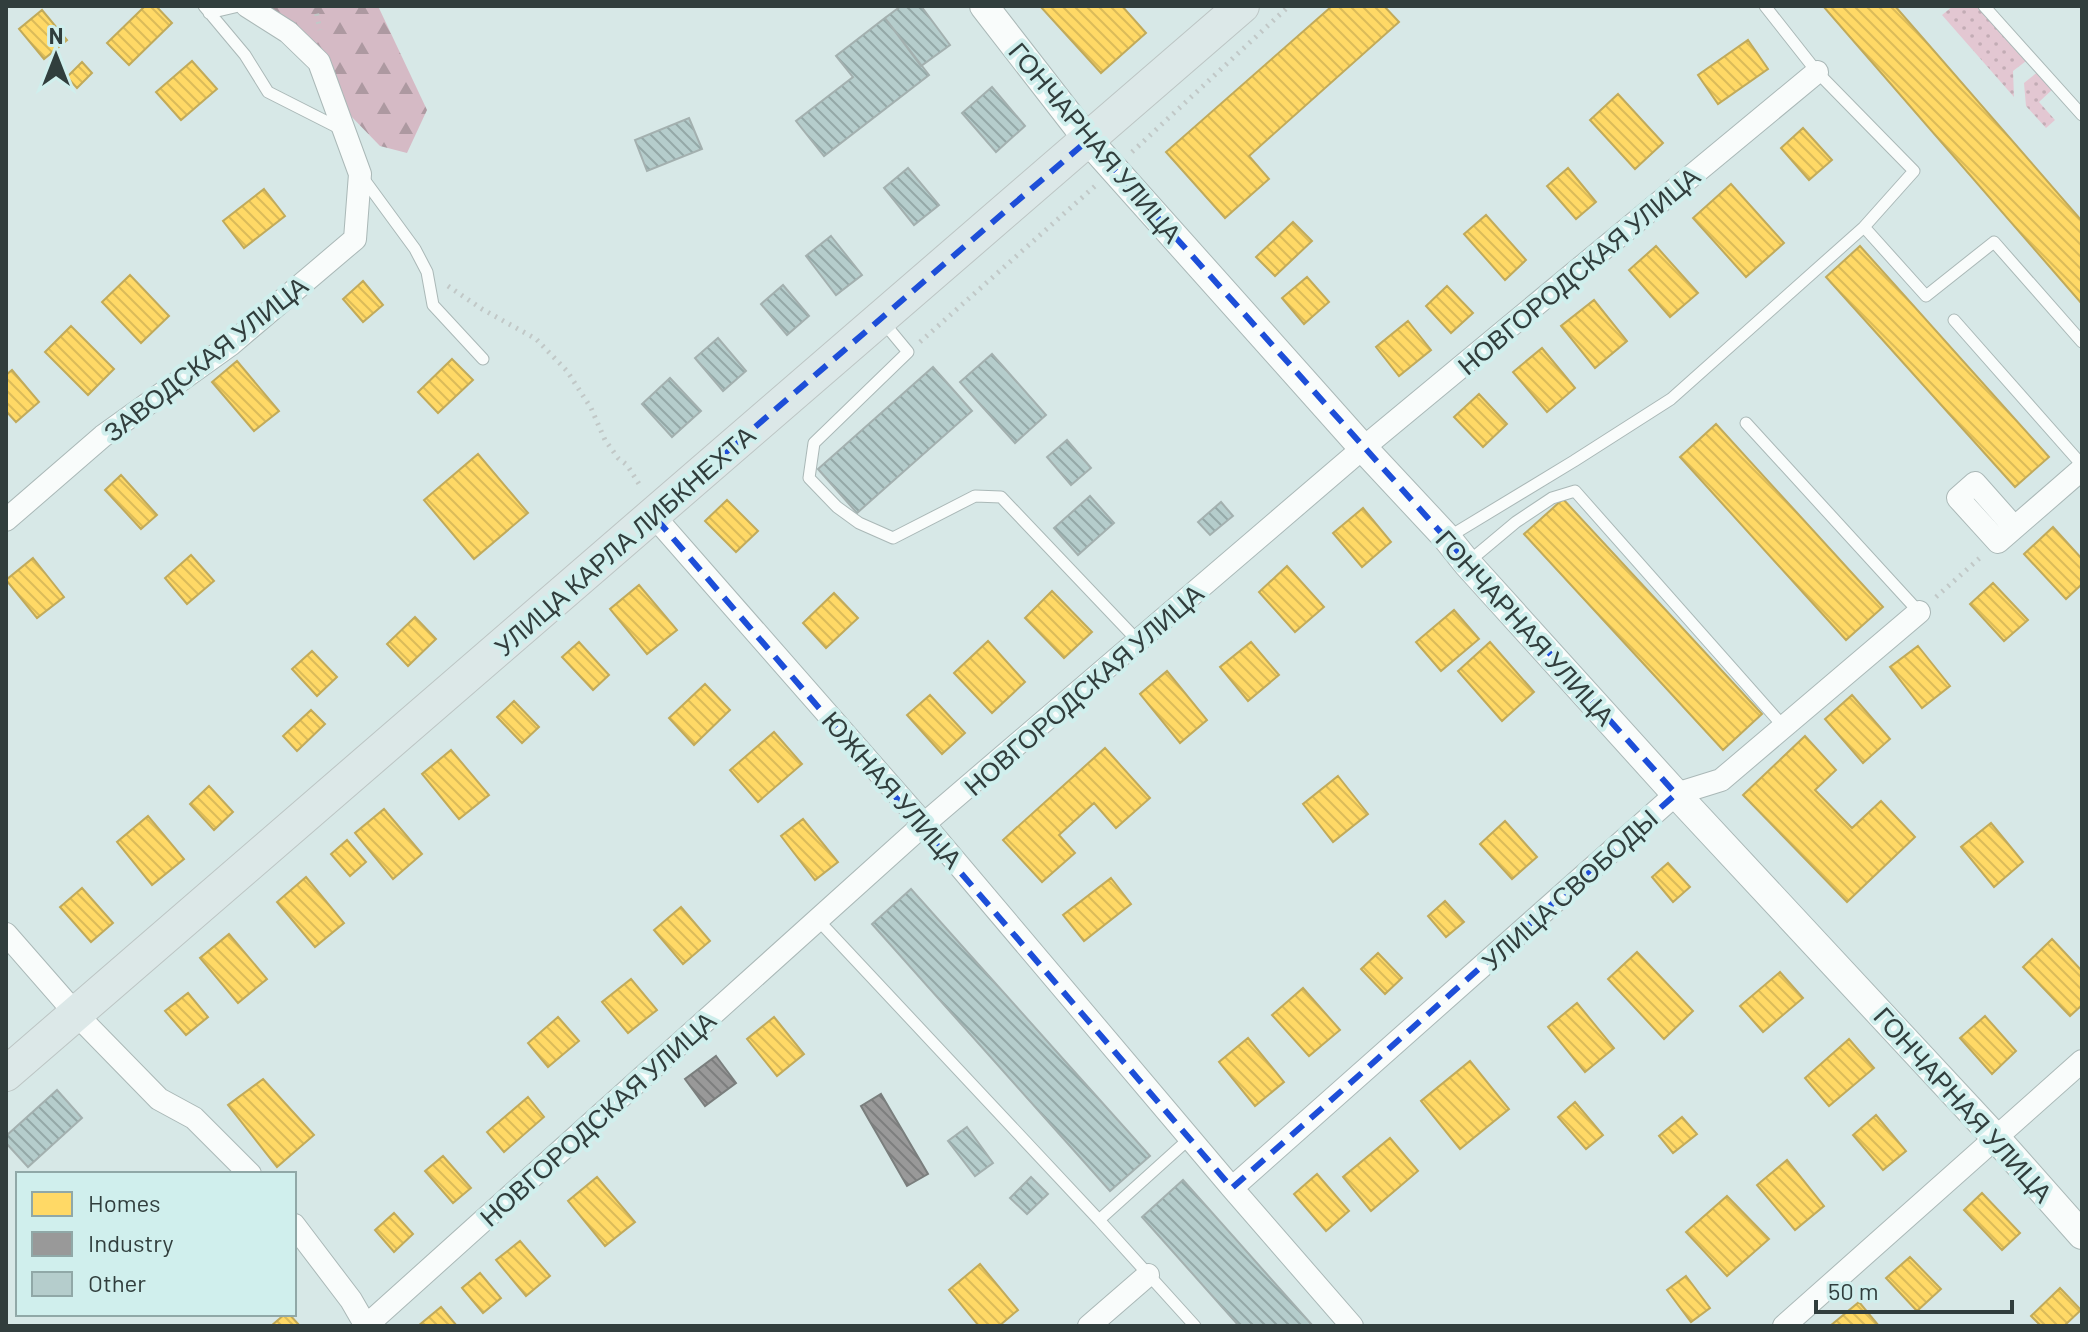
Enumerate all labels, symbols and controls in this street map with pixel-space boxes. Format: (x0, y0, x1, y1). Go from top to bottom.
north arrow (16, 16, 96, 96)
text: N (49, 22, 63, 48)
street label: ГОНЧАРНАЯ УЛИЦА (1003, 36, 1189, 249)
street label: НОВГОРОДСКАЯ УЛИЦА (1451, 159, 1706, 380)
street label: ЗАВОДСКАЯ УЛИЦА (97, 268, 314, 447)
street label: УЛИЦА КАРЛА ЛИБКНЕХТА (487, 418, 761, 662)
street label: ГОНЧАРНАЯ УЛИЦА (1430, 523, 1622, 731)
street label: НОВГОРОДСКАЯ УЛИЦА (957, 576, 1209, 801)
street label: ЮЖНАЯ УЛИЦА (816, 704, 970, 874)
street label: УЛИЦА СВОБОДЫ (1475, 802, 1663, 976)
street label: ГОНЧАРНАЯ УЛИЦА (1868, 1000, 2060, 1208)
street label: НОВГОРОДСКАЯ УЛИЦА (473, 1004, 722, 1232)
legend (16, 1172, 296, 1316)
text: Homes (88, 1188, 161, 1217)
text: Industry (88, 1228, 174, 1257)
scale bar (1816, 1264, 2012, 1314)
text: Other (88, 1268, 146, 1297)
text: 50 m (1828, 1276, 1879, 1305)

